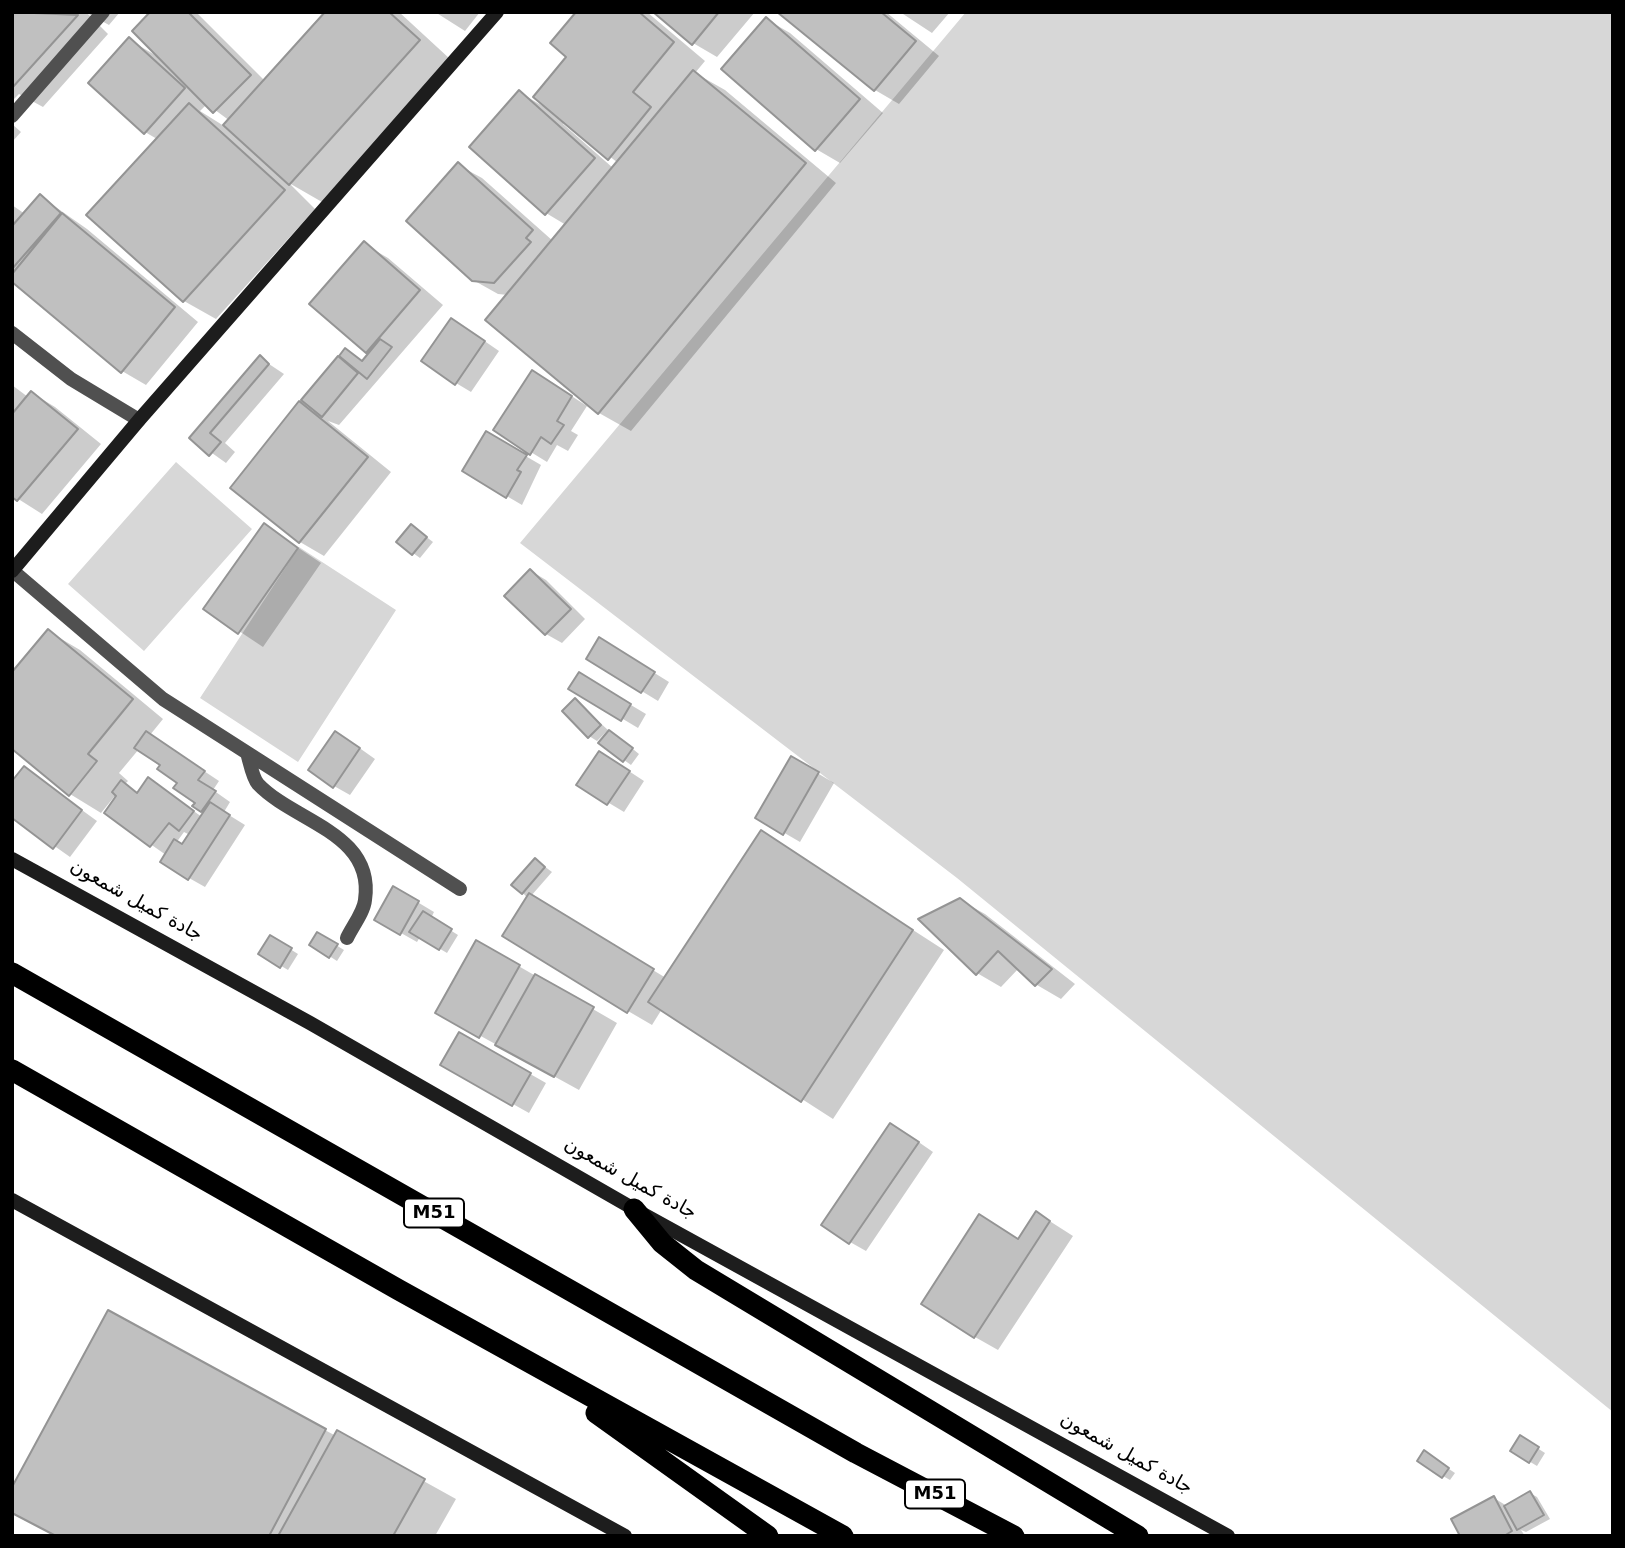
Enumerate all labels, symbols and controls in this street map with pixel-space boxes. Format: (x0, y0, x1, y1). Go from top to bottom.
street label: جادة كميل شمعون (66, 855, 206, 947)
street label: جادة كميل شمعون (560, 1133, 700, 1225)
road number: M51 (404, 1198, 464, 1228)
street label: جادة كميل شمعون (1056, 1408, 1196, 1500)
road number: M51 (905, 1479, 965, 1508)

